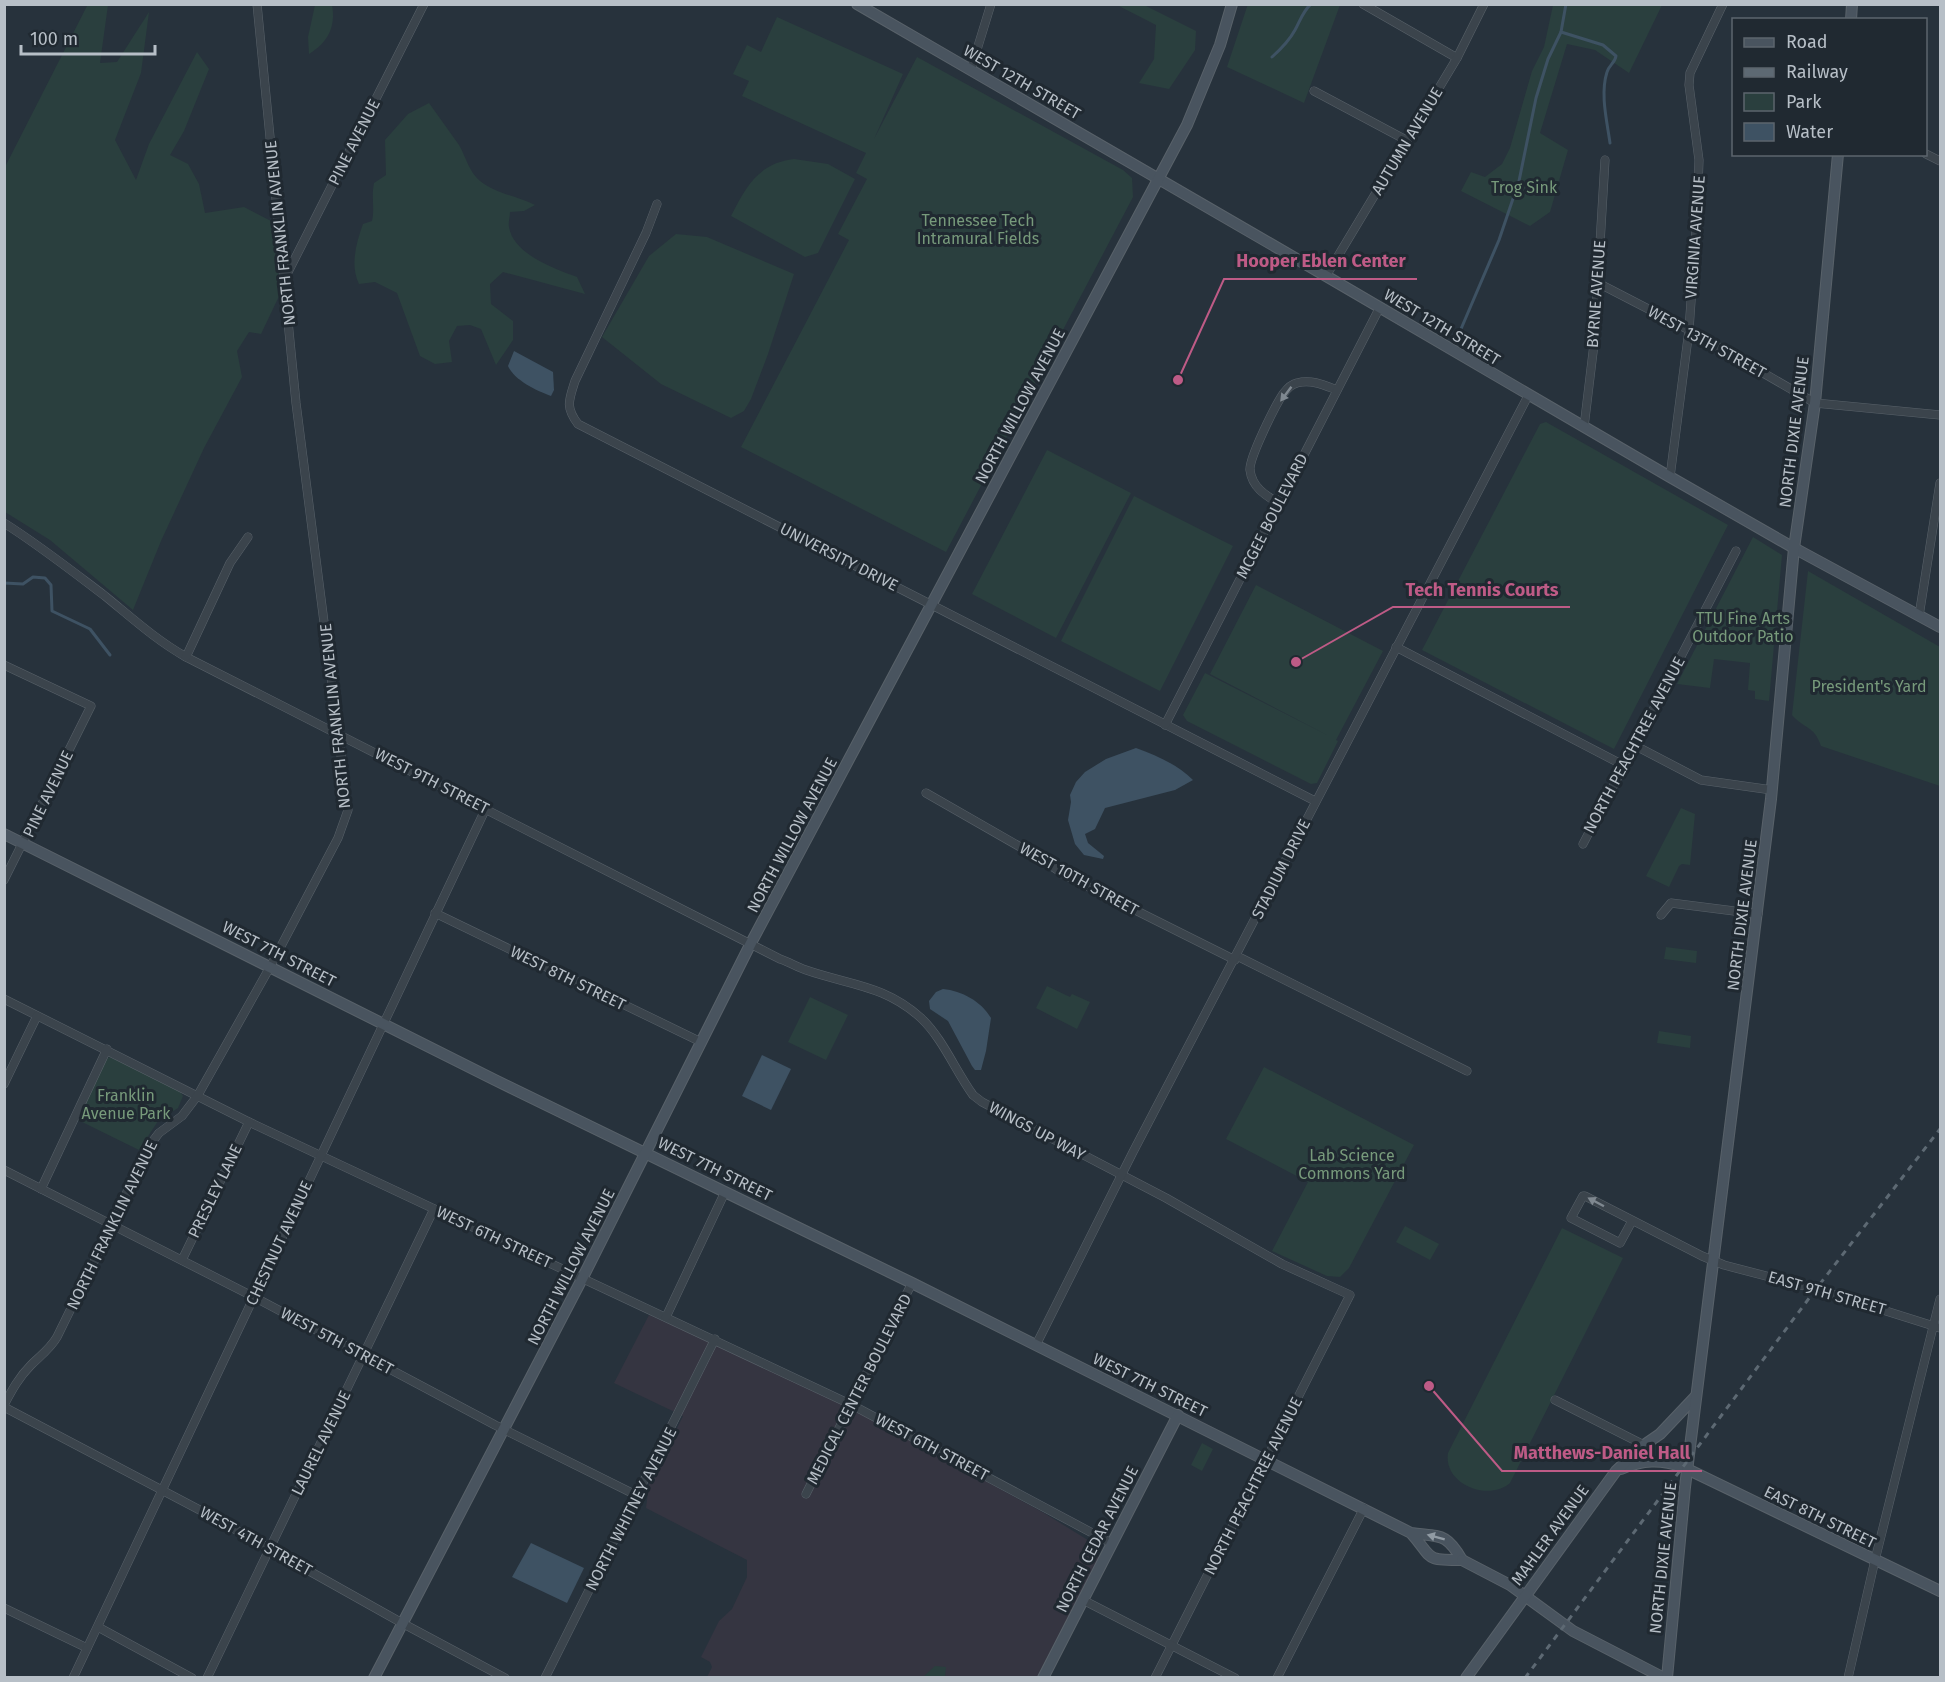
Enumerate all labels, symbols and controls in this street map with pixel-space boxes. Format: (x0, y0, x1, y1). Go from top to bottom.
scale bar (21, 18, 154, 56)
legend (1732, 18, 1927, 156)
text: 100 m (30, 28, 78, 50)
text: Road (1786, 31, 1828, 53)
street label: WEST 12TH STREET (960, 41, 1085, 124)
text: Railway (1786, 61, 1848, 83)
street label: AUTUMN AVENUE (1367, 84, 1447, 198)
text: Park (1786, 91, 1822, 113)
street label: PINE AVENUE (324, 96, 384, 188)
text: Water (1786, 121, 1833, 143)
street label: NORTH FRANKLIN AVENUE (261, 139, 299, 327)
street label: VIRGINIA AVENUE (1681, 175, 1709, 299)
park label: Trog Sink (1491, 178, 1558, 197)
park label: Tennessee Tech Intramural Fields (917, 211, 1039, 248)
street label: BYRNE AVENUE (1583, 239, 1609, 349)
callout: Hooper Eblen Center (1224, 243, 1417, 279)
text: Hooper Eblen Center (1236, 250, 1406, 272)
street label: WEST 12TH STREET (1380, 285, 1504, 370)
street label: WEST 13TH STREET (1645, 302, 1770, 383)
street label: NORTH WILLOW AVENUE (971, 325, 1069, 487)
street label: NORTH DIXIE AVENUE (1775, 355, 1813, 509)
one-way arrow (1279, 386, 1292, 402)
street label: MCGEE BOULEVARD (1232, 450, 1312, 582)
street label: UNIVERSITY DRIVE (777, 519, 901, 595)
callout: Tech Tennis Courts (1393, 571, 1570, 607)
text: Tech Tennis Courts (1405, 579, 1559, 601)
park label: TTU Fine Arts Outdoor Patio (1692, 609, 1794, 646)
street label: NORTH FRANKLIN AVENUE (316, 622, 354, 810)
street label: NORTH PEACHTREE AVENUE (1579, 653, 1689, 837)
park label: President's Yard (1811, 677, 1927, 696)
street label: WEST 9TH STREET (372, 744, 493, 818)
street label: PINE AVENUE (19, 747, 77, 841)
street label: NORTH WILLOW AVENUE (743, 754, 841, 916)
street label: STADIUM DRIVE (1248, 816, 1314, 922)
street label: WEST 10TH STREET (1016, 838, 1142, 920)
street label: NORTH DIXIE AVENUE (1723, 838, 1761, 992)
street label: WEST 7TH STREET (219, 917, 340, 991)
street label: WEST 8TH STREET (507, 942, 629, 1014)
park label: Franklin Avenue Park (82, 1086, 171, 1123)
street label: WINGS UP WAY (986, 1098, 1089, 1164)
street label: WEST 7TH STREET (655, 1133, 776, 1205)
street label: NORTH FRANKLIN AVENUE (63, 1137, 161, 1313)
street label: PRESLEY LANE (184, 1141, 246, 1241)
park label: Lab Science Commons Yard (1298, 1146, 1406, 1183)
street label: CHESTNUT AVENUE (242, 1178, 316, 1308)
street label: NORTH WILLOW AVENUE (523, 1186, 619, 1348)
one-way arrow (1588, 1197, 1605, 1207)
street label: WEST 6TH STREET (433, 1202, 555, 1272)
street label: EAST 9TH STREET (1766, 1267, 1889, 1319)
street label: MEDICAL CENTER BOULEVARD (803, 1291, 915, 1487)
street label: WEST 5TH STREET (277, 1303, 397, 1379)
street label: WEST 7TH STREET (1090, 1349, 1211, 1421)
street label: LAUREL AVENUE (287, 1387, 355, 1499)
street label: NORTH PEACHTREE AVENUE (1200, 1394, 1306, 1578)
street label: WEST 6TH STREET (872, 1409, 992, 1485)
street label: NORTH WHITNEY AVENUE (581, 1424, 681, 1594)
callout: Matthews-Daniel Hall (1502, 1435, 1702, 1471)
text: Matthews-Daniel Hall (1514, 1442, 1691, 1464)
street label: NORTH CEDAR AVENUE (1052, 1463, 1142, 1615)
street label: MAHLER AVENUE (1507, 1481, 1593, 1589)
street label: NORTH DIXIE AVENUE (1646, 1481, 1680, 1635)
street label: EAST 8TH STREET (1761, 1482, 1880, 1553)
street label: WEST 4TH STREET (197, 1502, 316, 1580)
one-way arrow (1427, 1531, 1445, 1541)

